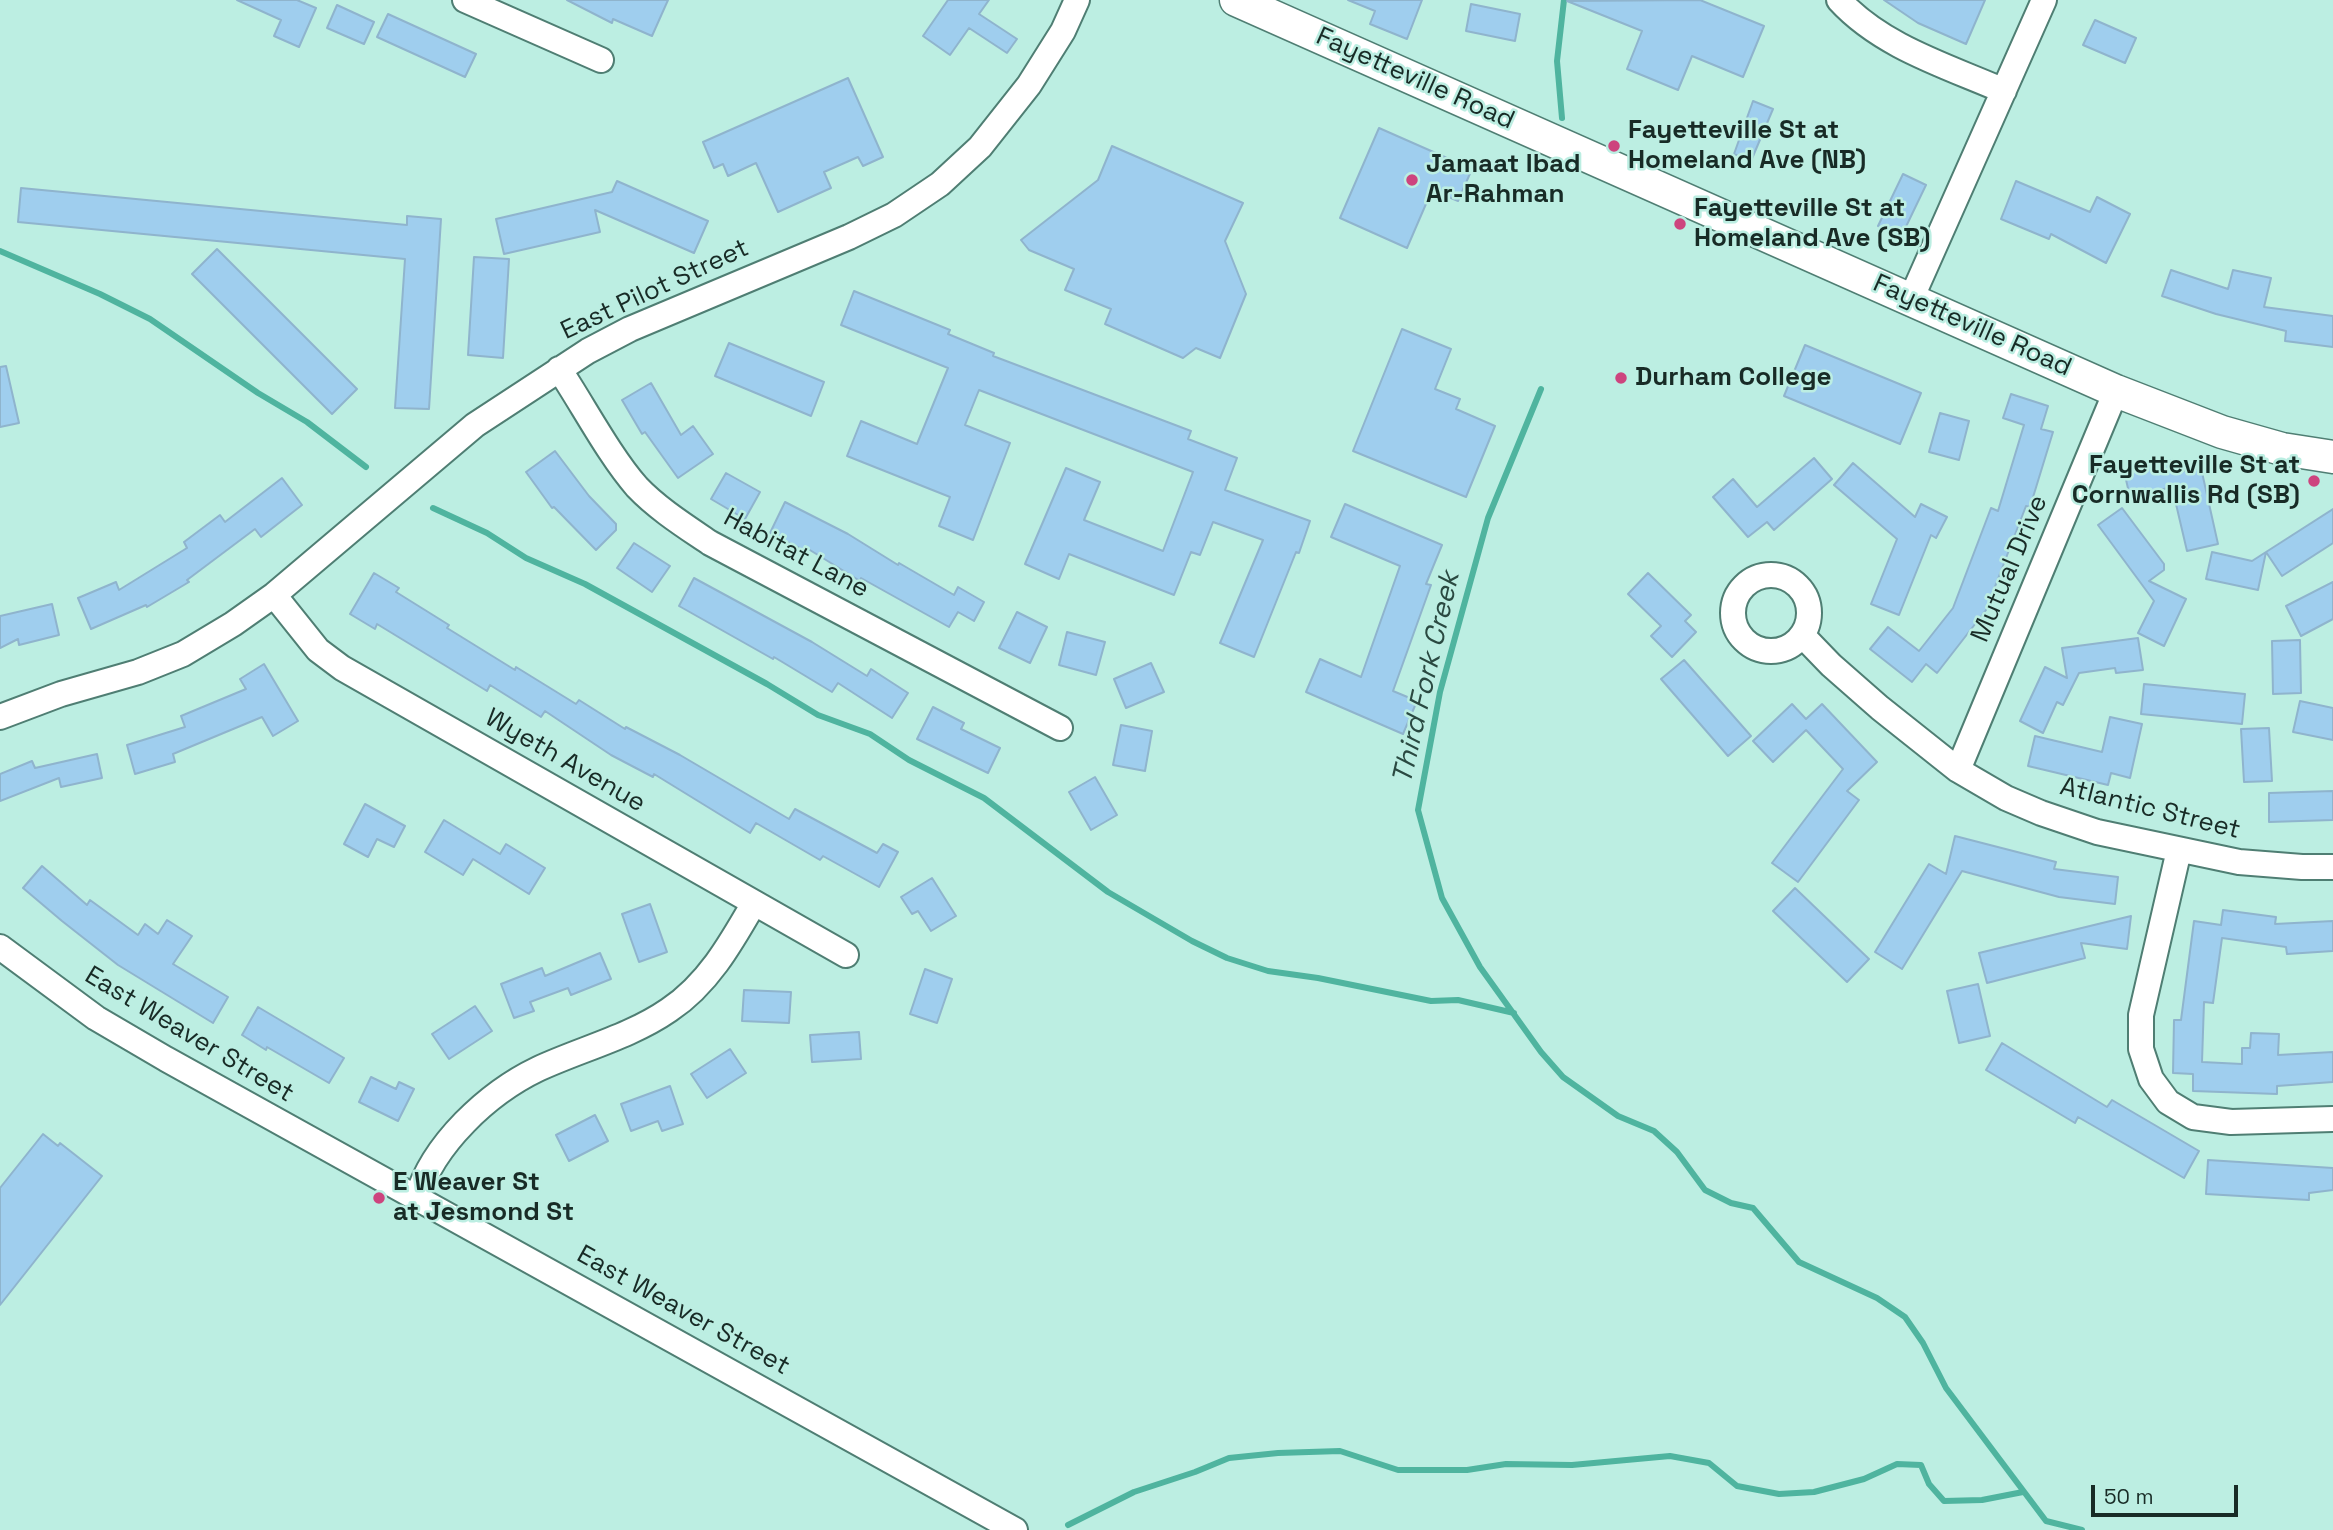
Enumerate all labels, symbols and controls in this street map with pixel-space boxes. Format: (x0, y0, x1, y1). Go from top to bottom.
street label: Fayetteville Road (1311, 21, 1519, 137)
place label: Fayetteville St at Homeland Ave (NB) (1628, 115, 1866, 176)
marker: Fayetteville St at Homeland Ave (NB) (1606, 138, 1622, 154)
place label: Jamaat Ibad Ar-Rahman (1426, 149, 1581, 210)
marker: Jamaat Ibad Ar-Rahman (1404, 172, 1420, 188)
place label: Fayetteville St at Homeland Ave (SB) (1694, 193, 1930, 255)
marker: Fayetteville St at Homeland Ave (SB) (1672, 216, 1688, 232)
street label: East Pilot Street (556, 233, 754, 347)
street label: Fayetteville Road (1868, 268, 2076, 384)
place label: Durham College (1635, 362, 1832, 394)
marker: Durham College (1613, 370, 1629, 386)
place label: Fayetteville St at Cornwallis Rd (SB) (2072, 450, 2300, 512)
marker: Fayetteville St at Cornwallis Rd (SB) (2306, 473, 2322, 489)
street label: Mutual Drive (1965, 491, 2055, 647)
street label: Habitat Lane (718, 503, 874, 605)
water label: Third Fork Creek (1386, 568, 1468, 788)
street label: Wyeth Avenue (479, 703, 651, 819)
street label: Atlantic Street (2057, 772, 2243, 846)
street label: East Weaver Street (79, 960, 299, 1110)
place label: E Weaver St at Jesmond St (393, 1167, 574, 1228)
marker: E Weaver St at Jesmond St (371, 1190, 387, 1206)
street label: East Weaver Street (571, 1240, 795, 1382)
scale bar (2095, 1470, 2242, 1514)
text: 50 m (2104, 1483, 2154, 1510)

